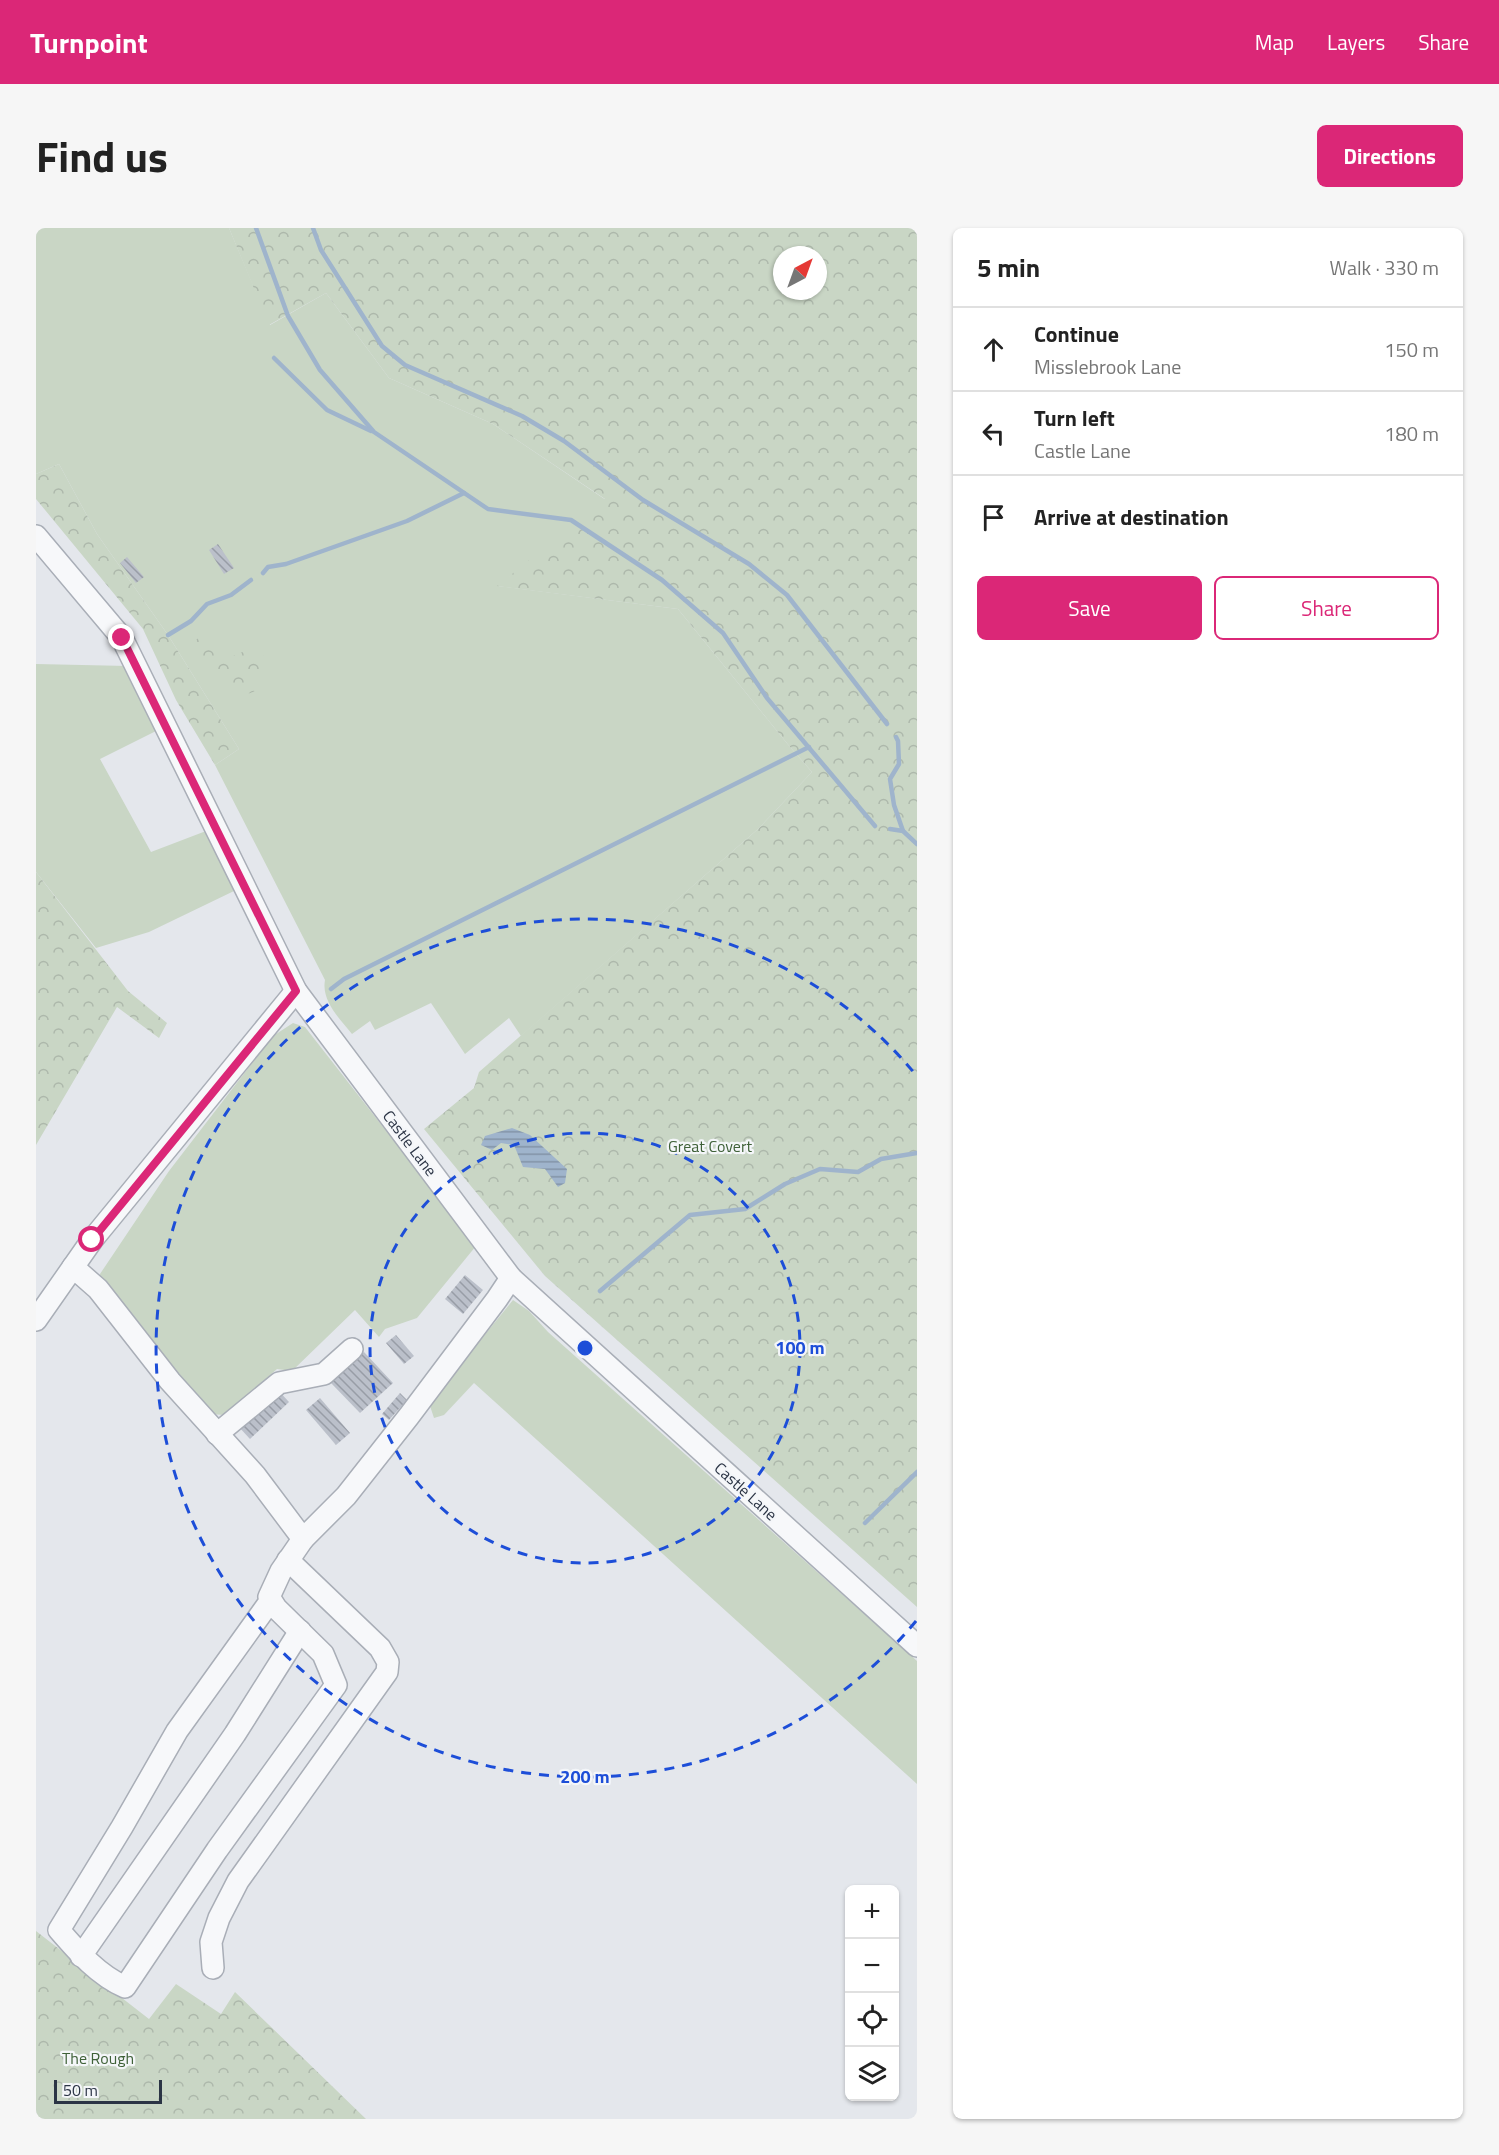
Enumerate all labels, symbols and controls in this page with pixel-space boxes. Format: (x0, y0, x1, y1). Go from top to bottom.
text: Turnpoint (30, 21, 148, 64)
text: Map (1255, 26, 1294, 58)
text: Layers (1327, 26, 1385, 58)
text: Share (1418, 26, 1469, 58)
text: Find us (36, 124, 168, 188)
button: Directions (1317, 125, 1463, 187)
north arrow (773, 246, 827, 300)
text: 5 min (977, 248, 1040, 287)
text: Walk · 330 m (1330, 252, 1439, 283)
text: Continue (1034, 317, 1119, 351)
icon: ahead (977, 333, 1010, 366)
text: 150 m (1384, 334, 1439, 365)
text: Misslebrook Lane (1034, 351, 1181, 382)
text: Turn left (1034, 401, 1115, 435)
icon: left (977, 417, 1010, 450)
text: 180 m (1384, 418, 1439, 449)
text: Castle Lane (1034, 435, 1131, 466)
text: Arrive at destination (1034, 500, 1229, 534)
icon: arrive (977, 501, 1010, 534)
button: Save (977, 576, 1202, 640)
button: Share (1214, 576, 1439, 640)
route end (108, 624, 134, 650)
street label: Castle Lane (377, 1105, 443, 1181)
park label: Great Covert (668, 1134, 752, 1158)
route start (78, 1226, 104, 1252)
text: 100 m (775, 1334, 825, 1361)
centre of rings (575, 1338, 595, 1358)
street label: Castle Lane (709, 1456, 783, 1526)
text: 200 m (560, 1763, 610, 1790)
map controls (845, 1885, 899, 2101)
button: + (845, 1885, 899, 1939)
button: − (845, 1939, 899, 1993)
button: locate (845, 1993, 899, 2047)
park label: The Rough (62, 2046, 134, 2070)
button: layers (845, 2047, 899, 2101)
scale bar (54, 2077, 162, 2104)
text: 50 m (63, 2078, 98, 2102)

